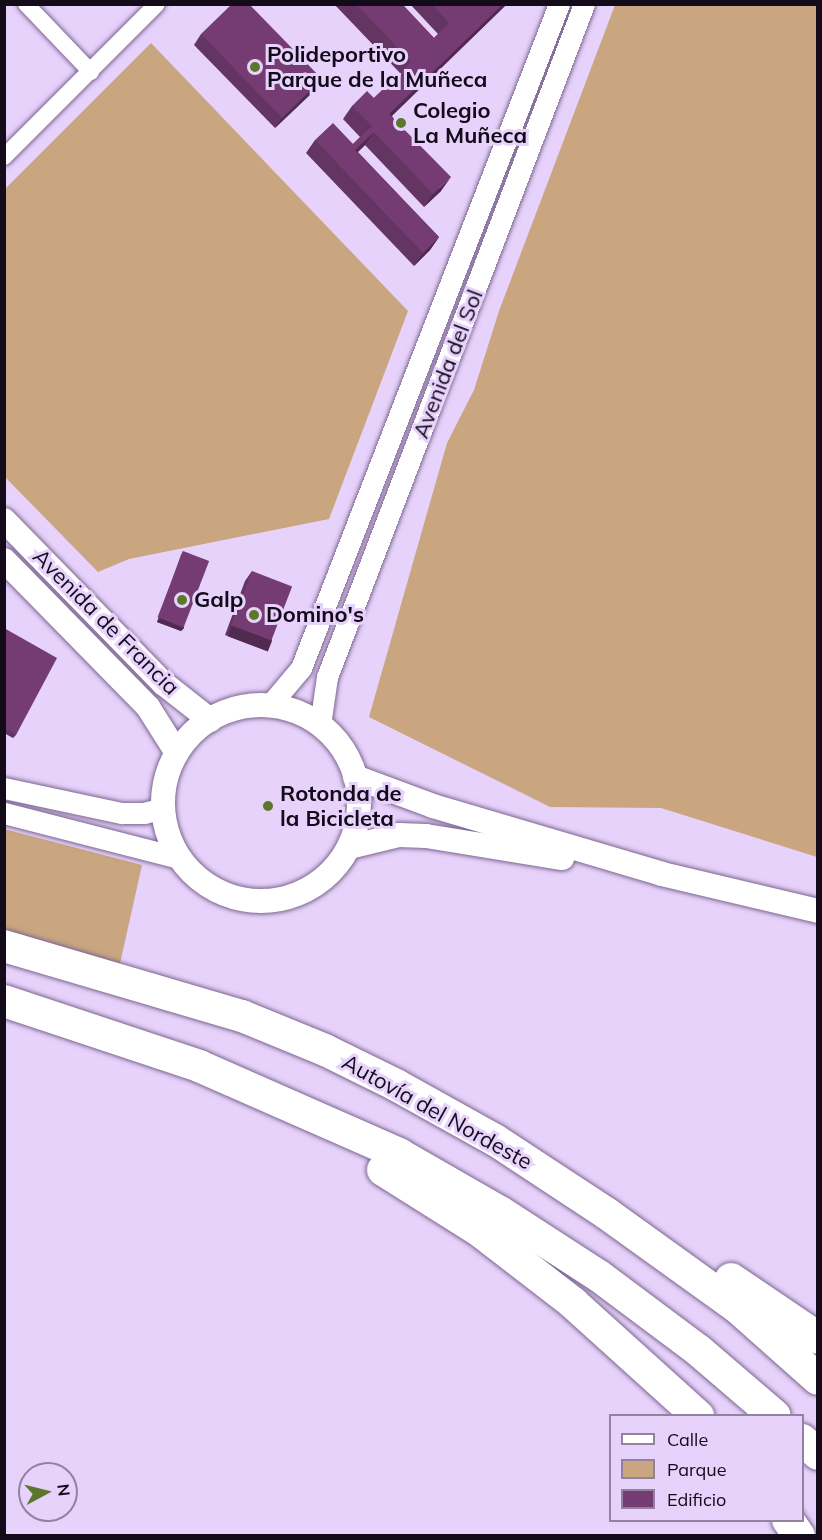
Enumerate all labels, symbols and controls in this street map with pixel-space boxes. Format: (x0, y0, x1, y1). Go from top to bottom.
place label: Polideportivo Parque de la Muñeca (267, 41, 487, 92)
marker: Polideportivo Parque de la Muñeca (248, 60, 262, 74)
place label: Colegio La Muñeca (413, 97, 527, 148)
marker: Colegio La Muñeca (394, 116, 408, 130)
street label: Avenida del Sol (408, 286, 488, 442)
street label: Avenida de Francia (27, 543, 185, 701)
place label: Galp (194, 587, 243, 613)
marker: Galp (175, 593, 189, 607)
place label: Domino's (266, 602, 364, 628)
marker: Domino's (247, 608, 261, 622)
place label: Rotonda de la Bicicleta (280, 780, 402, 831)
marker: Rotonda de la Bicicleta (261, 799, 275, 813)
street label: Autovía del Nordeste (337, 1049, 537, 1175)
legend (609, 1414, 804, 1522)
text: Calle (667, 1428, 708, 1451)
text: Parque (667, 1458, 726, 1481)
north arrow (18, 1462, 78, 1522)
text: N (53, 1483, 75, 1497)
text: Edificio (667, 1488, 726, 1511)

